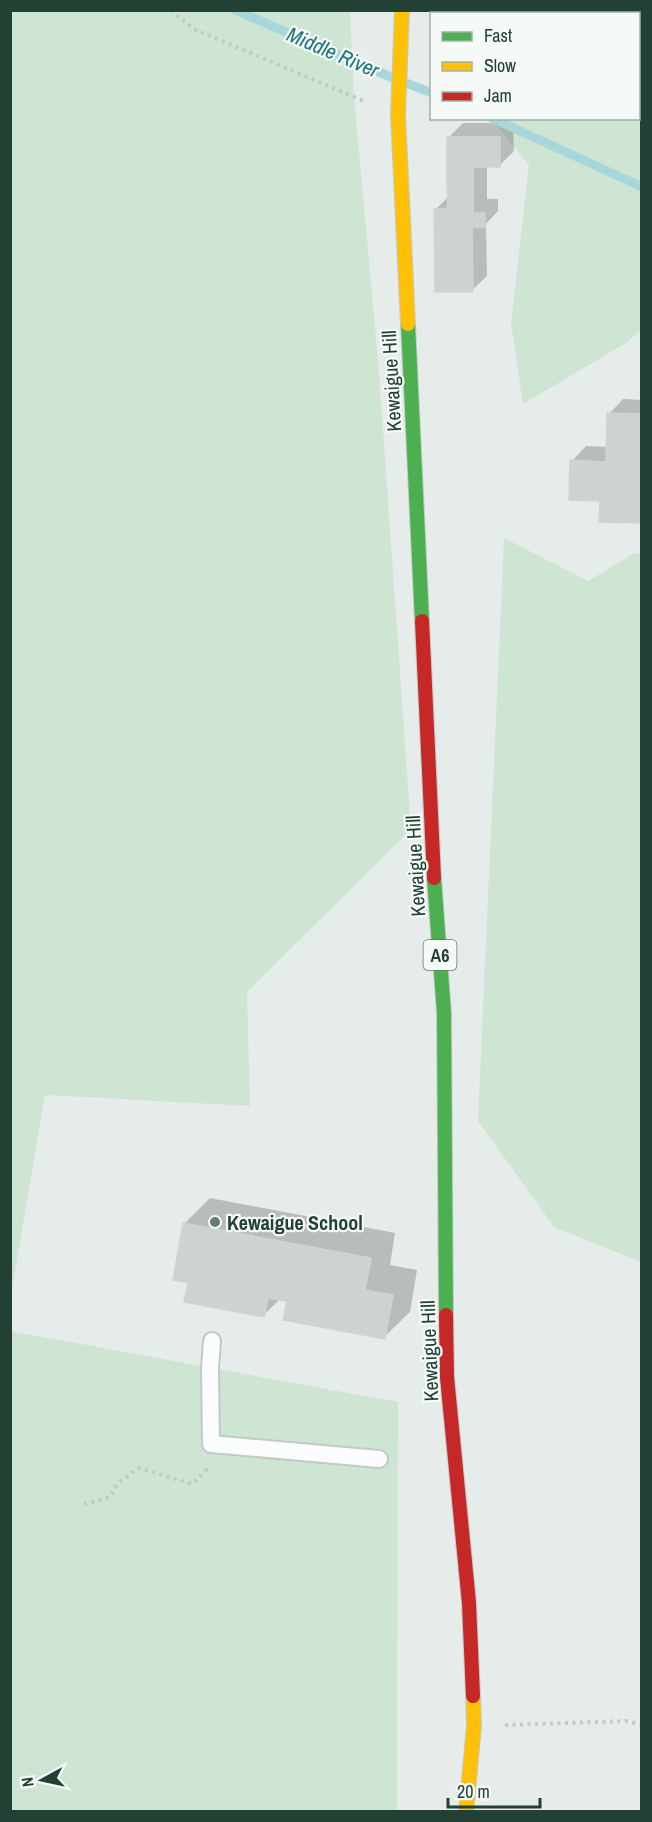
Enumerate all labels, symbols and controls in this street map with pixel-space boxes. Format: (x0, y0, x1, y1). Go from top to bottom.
legend (430, 12, 640, 120)
water label: Middle River (282, 20, 385, 85)
text: Fast (484, 23, 512, 48)
text: Slow (484, 53, 516, 78)
text: Jam (484, 83, 512, 108)
street label: Kewaigue Hill (375, 330, 407, 432)
street label: Kewaigue Hill (399, 815, 431, 917)
road number: A6 (424, 940, 456, 970)
place label: Kewaigue School (227, 1209, 363, 1236)
marker: Kewaigue School (208, 1215, 222, 1229)
street label: Kewaigue Hill (414, 1300, 444, 1402)
north arrow (12, 1750, 72, 1810)
scale bar (448, 1771, 540, 1809)
text: N (16, 1776, 39, 1788)
text: 20 m (457, 1779, 490, 1804)

